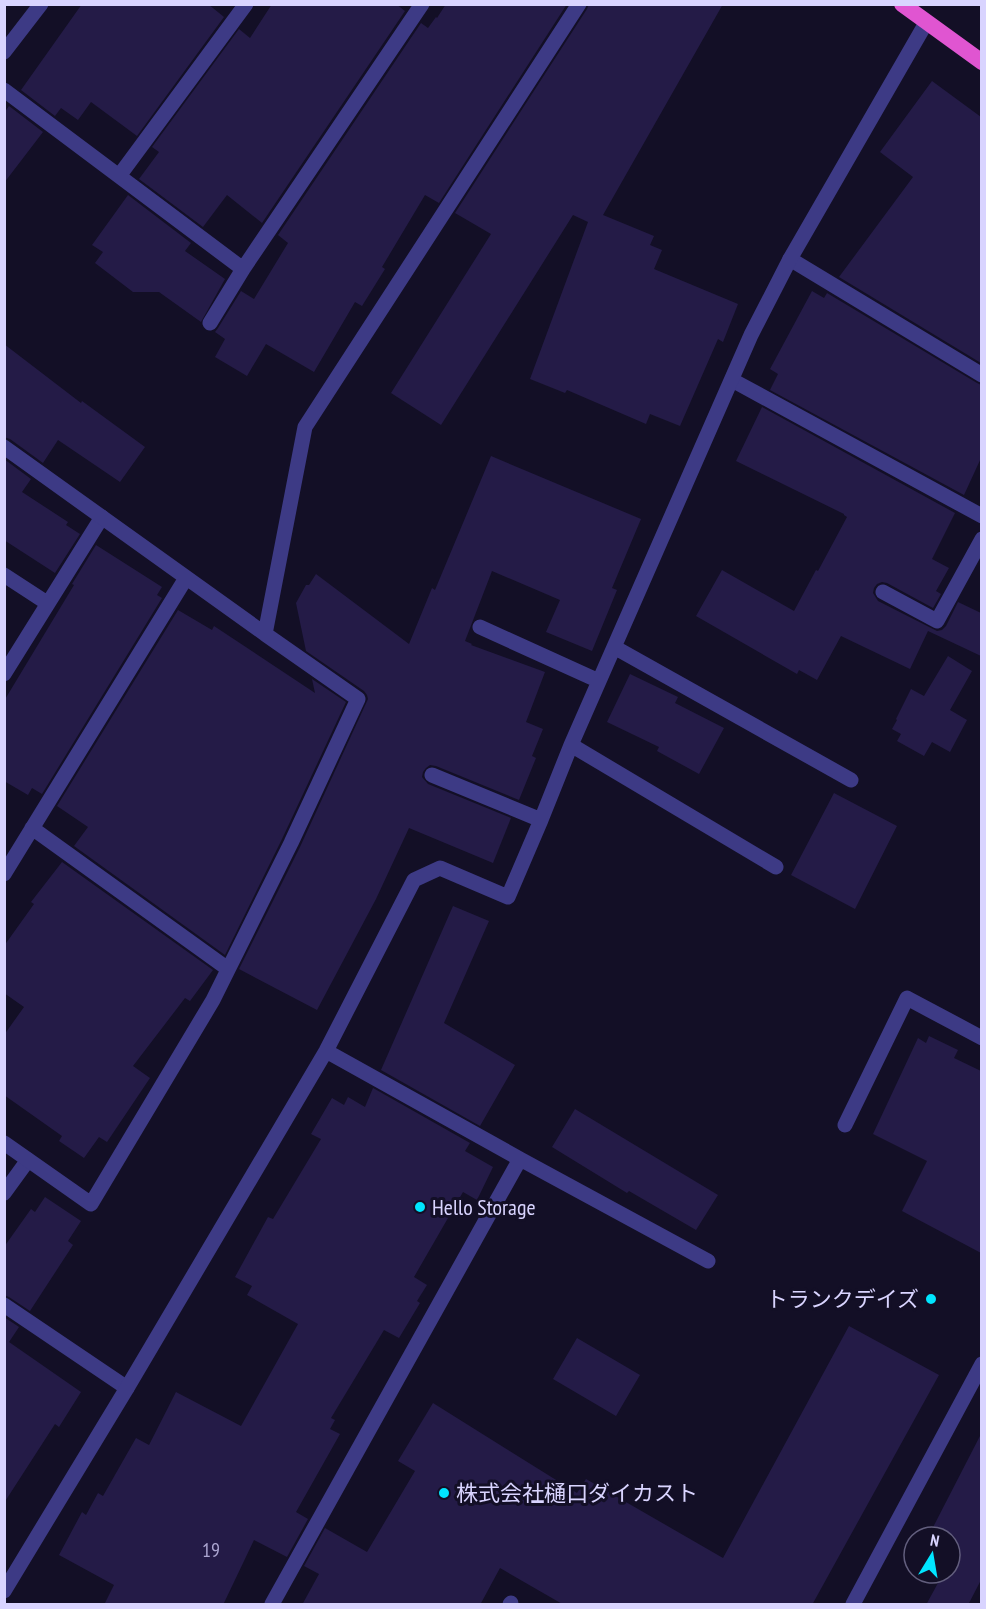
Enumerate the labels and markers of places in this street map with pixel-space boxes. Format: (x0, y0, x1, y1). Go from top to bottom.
place label: Hello Storage (432, 1193, 536, 1221)
marker: Hello Storage (413, 1200, 427, 1214)
place label: トランクデイズ (766, 1285, 919, 1313)
marker: トランクデイズ (924, 1292, 938, 1306)
place label: 株式会社樋口ダイカスト (456, 1479, 698, 1507)
marker: 株式会社樋口ダイカスト (437, 1486, 451, 1500)

